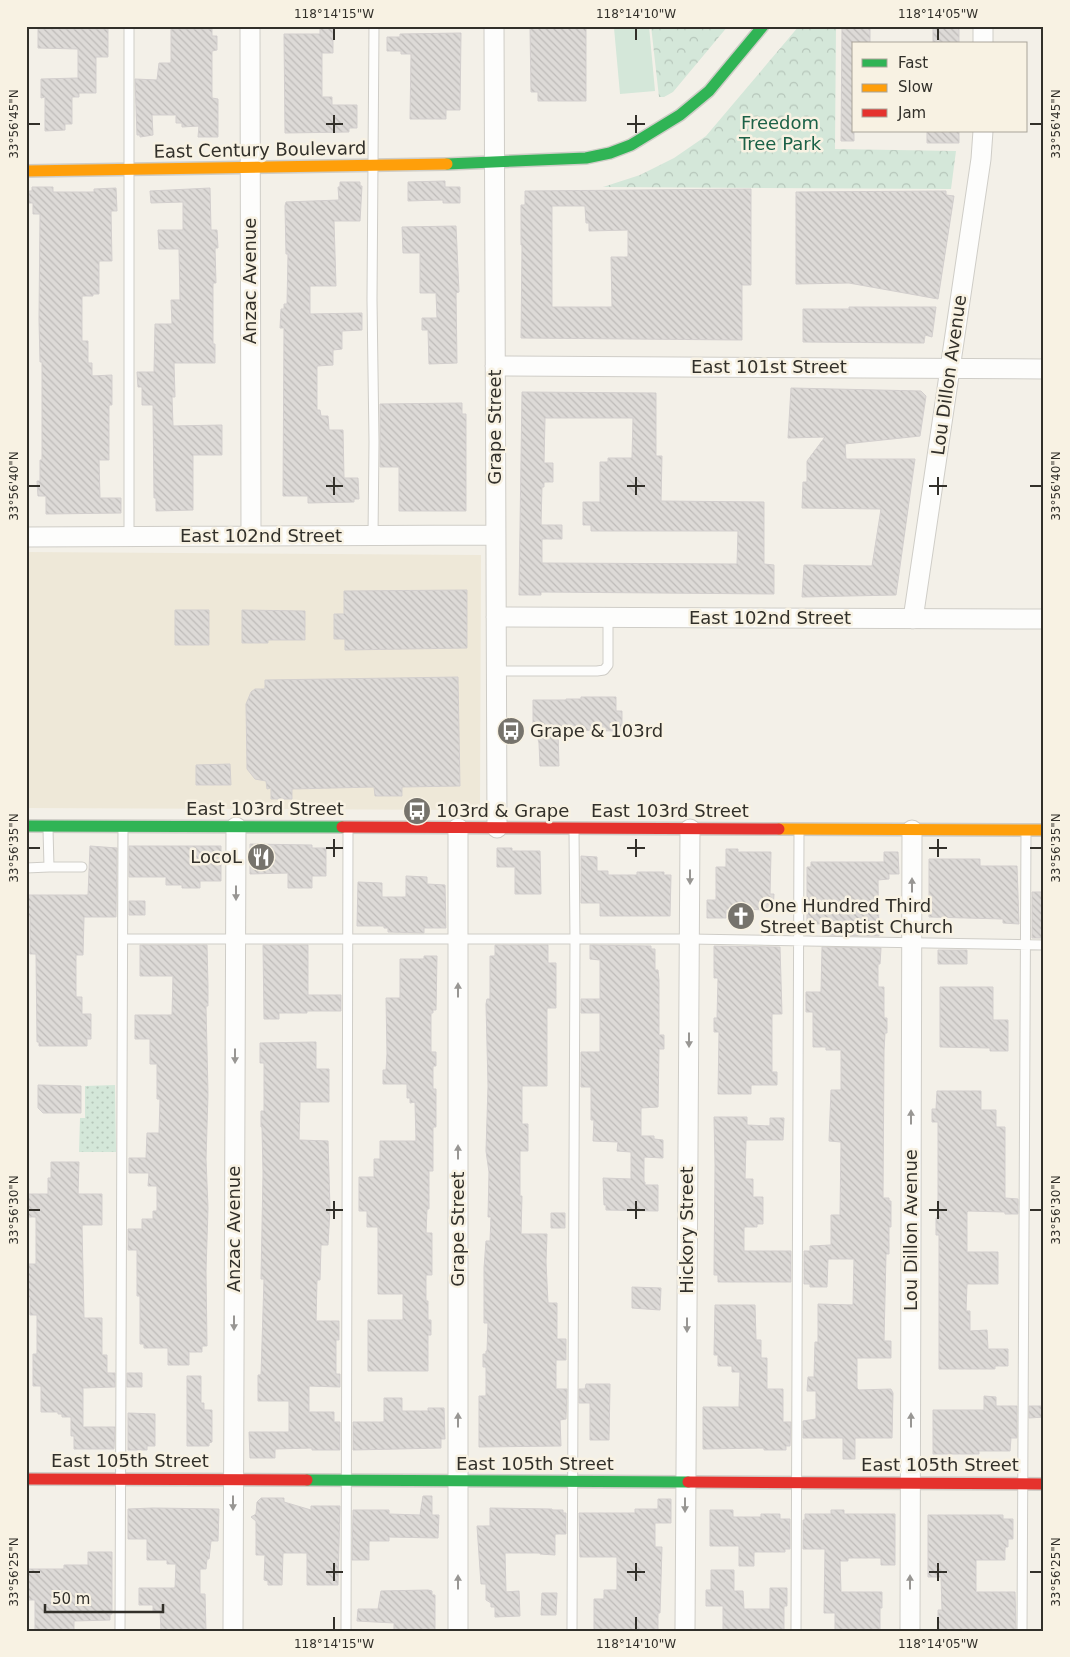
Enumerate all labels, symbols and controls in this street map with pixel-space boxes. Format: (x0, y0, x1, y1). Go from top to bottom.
text: 118°14'15"W (294, 7, 374, 21)
text: 118°14'10"W (596, 7, 676, 21)
text: 118°14'05"W (898, 7, 978, 21)
legend (852, 42, 1028, 132)
text: Fast (898, 54, 928, 72)
text: Slow (898, 78, 933, 96)
text: 33°56'45"N (7, 89, 21, 159)
text: 33°56'45"N (1049, 89, 1063, 159)
text: Jam (897, 104, 926, 122)
park label: Freedom Tree Park (738, 112, 822, 154)
street label: East Century Boulevard (153, 137, 367, 162)
street label: Anzac Avenue (239, 218, 260, 344)
street label: Lou Dillon Avenue (927, 293, 970, 456)
street label: East 101st Street (691, 356, 847, 377)
street label: Grape Street (484, 369, 505, 485)
text: 33°56'40"N (7, 451, 21, 521)
text: 33°56'40"N (1049, 451, 1063, 521)
street label: East 102nd Street (180, 525, 342, 546)
street label: East 102nd Street (689, 607, 851, 628)
bus stop icon: Grape & 103rd (496, 716, 526, 746)
place label: Grape & 103rd (530, 720, 663, 741)
bus stop icon: 103rd & Grape (402, 796, 432, 826)
street label: East 103rd Street (186, 798, 344, 819)
place label: 103rd & Grape (436, 800, 569, 821)
street label: East 103rd Street (591, 800, 749, 821)
text: 33°56'35"N (7, 813, 21, 883)
text: 33°56'35"N (1049, 813, 1063, 883)
restaurant icon: LocoL (246, 842, 276, 872)
place label: LocoL (190, 846, 242, 867)
one-way arrow (686, 870, 694, 886)
one-way arrow (908, 876, 916, 892)
one-way arrow (232, 885, 240, 901)
place label: One Hundred Third Street Baptist Church (760, 895, 953, 937)
church icon: One Hundred Third Street Baptist Church (726, 901, 756, 931)
one-way arrow (454, 981, 462, 997)
one-way arrow (685, 1032, 693, 1048)
one-way arrow (231, 1048, 239, 1064)
one-way arrow (907, 1109, 915, 1125)
one-way arrow (454, 1144, 462, 1160)
street label: Lou Dillon Avenue (900, 1149, 921, 1311)
street label: Anzac Avenue (223, 1166, 244, 1292)
street label: Hickory Street (676, 1166, 697, 1294)
street label: Grape Street (447, 1171, 468, 1287)
text: 33°56'30"N (7, 1175, 21, 1245)
text: 33°56'30"N (1049, 1175, 1063, 1245)
one-way arrow (230, 1315, 238, 1331)
one-way arrow (683, 1317, 691, 1333)
one-way arrow (454, 1411, 462, 1427)
one-way arrow (907, 1411, 915, 1427)
street label: East 105th Street (51, 1450, 209, 1471)
street label: East 105th Street (456, 1453, 614, 1474)
street label: East 105th Street (861, 1454, 1019, 1475)
one-way arrow (229, 1495, 237, 1511)
one-way arrow (681, 1497, 689, 1513)
text: 33°56'25"N (7, 1537, 21, 1607)
text: 33°56'25"N (1049, 1537, 1063, 1607)
one-way arrow (454, 1574, 462, 1590)
one-way arrow (906, 1574, 914, 1590)
scale bar (45, 1582, 162, 1614)
text: 50 m (52, 1590, 90, 1608)
text: 118°14'15"W (294, 1637, 374, 1651)
text: 118°14'10"W (596, 1637, 676, 1651)
text: 118°14'05"W (898, 1637, 978, 1651)

